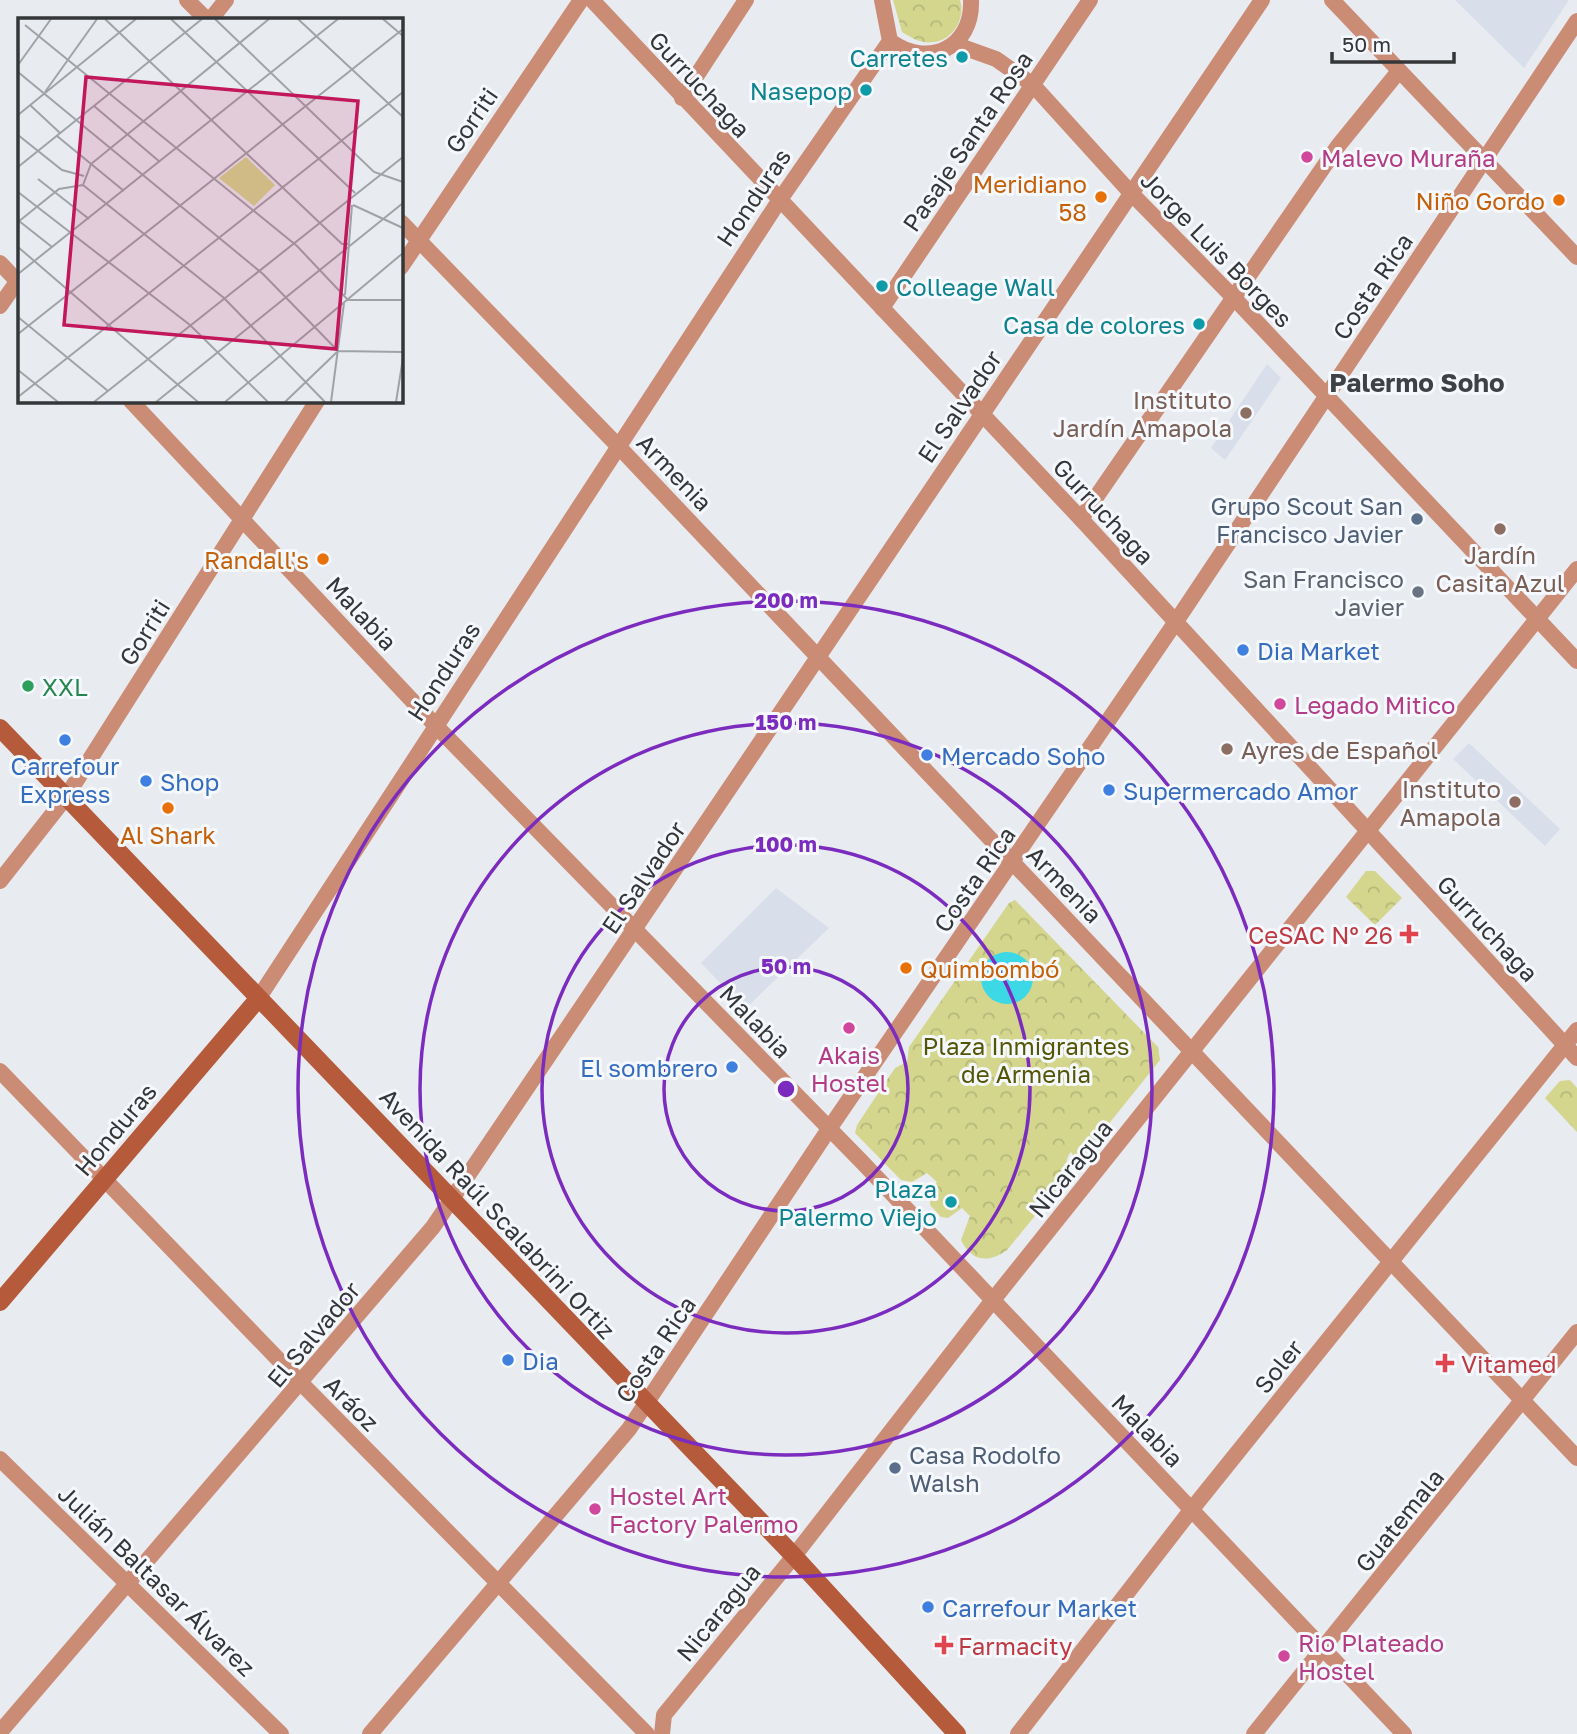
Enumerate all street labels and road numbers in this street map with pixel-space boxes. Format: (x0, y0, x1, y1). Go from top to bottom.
street label: Gurruchaga (644, 25, 756, 143)
street label: Pasaje Santa Rosa (896, 45, 1038, 237)
street label: Gorriti (439, 82, 503, 158)
street label: Honduras (710, 142, 796, 252)
street label: Jorge Luis Borges (1135, 165, 1299, 333)
street label: Costa Rica (1326, 227, 1418, 345)
street label: El Salvador (911, 344, 1007, 468)
street label: Armenia (631, 428, 719, 516)
street label: Gurruchaga (1048, 452, 1160, 570)
street label: Malabia (321, 570, 403, 656)
street label: Gorriti (112, 594, 176, 670)
street label: Honduras (400, 616, 486, 726)
street label: El Salvador (595, 815, 691, 939)
street label: Costa Rica (927, 821, 1021, 937)
street label: Armenia (1021, 840, 1109, 928)
street label: Gurruchaga (1432, 869, 1544, 987)
street label: Malabia (714, 978, 798, 1064)
street label: Honduras (68, 1077, 162, 1181)
street label: Avenida Raúl Scalabrini Ortiz (374, 1082, 622, 1344)
street label: Nicaragua (1022, 1113, 1118, 1223)
street label: El Salvador (260, 1275, 366, 1393)
street label: Costa Rica (609, 1290, 701, 1408)
street label: Soler (1248, 1333, 1308, 1399)
street label: Aráoz (319, 1370, 385, 1436)
street label: Malabia (1106, 1387, 1190, 1473)
street label: Guatemala (1349, 1463, 1449, 1577)
street label: Julián Baltasar Álvarez (53, 1478, 261, 1682)
street label: Nicaragua (670, 1557, 766, 1667)

